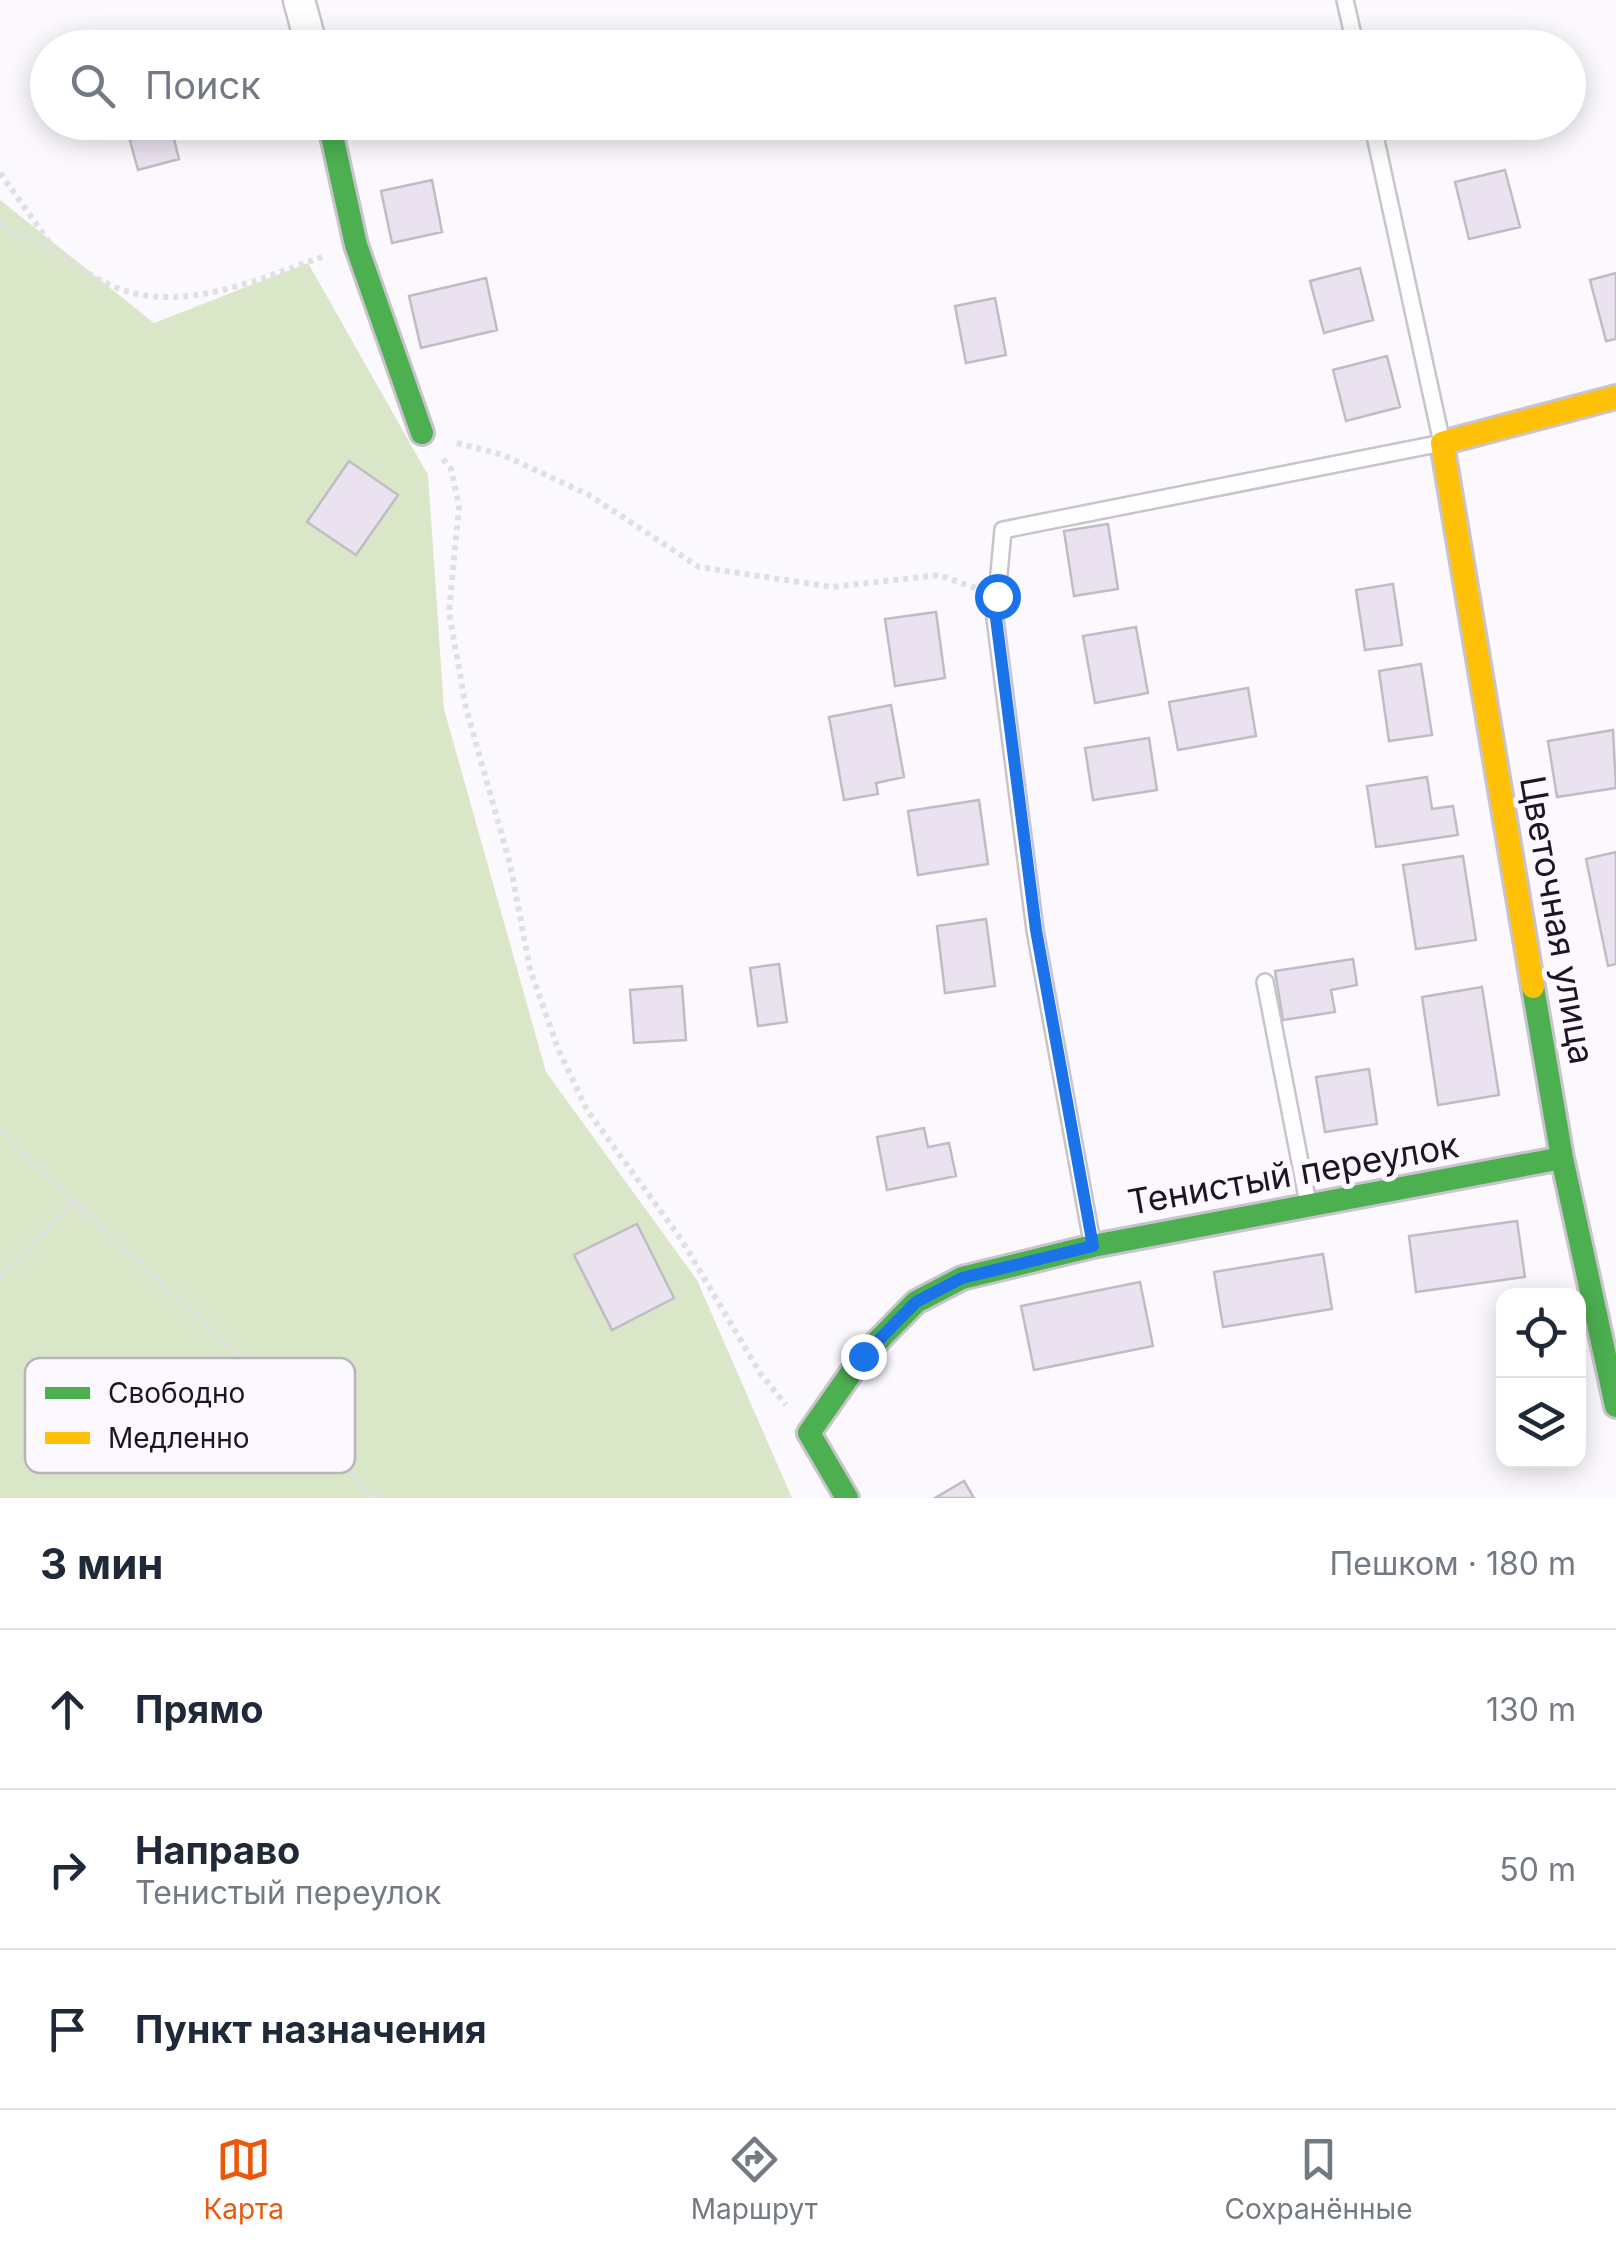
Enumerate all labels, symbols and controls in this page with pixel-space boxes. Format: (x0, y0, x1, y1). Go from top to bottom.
search box (30, 30, 1586, 140)
icon: search (65, 58, 120, 113)
text: Поиск (145, 62, 261, 108)
route start (975, 574, 1021, 620)
street label: Цветочная улица (1512, 773, 1604, 1067)
street label: Тенистый переулок (1124, 1123, 1462, 1223)
map controls (1496, 1288, 1586, 1468)
button: locate (1496, 1288, 1586, 1378)
route end (841, 1334, 887, 1380)
legend (25, 1358, 355, 1473)
text: Свободно (108, 1376, 245, 1410)
button: layers (1496, 1378, 1586, 1468)
text: Медленно (108, 1421, 250, 1455)
text: 3 мин (40, 1538, 163, 1589)
text: Пешком · 180 m (1330, 1544, 1576, 1583)
icon: ahead (40, 1682, 95, 1737)
text: Прямо (135, 1686, 263, 1732)
text: 130 m (1486, 1690, 1576, 1729)
text: Направо (135, 1827, 300, 1873)
icon: right (40, 1842, 95, 1897)
text: 50 m (1499, 1850, 1576, 1889)
text: Тенистый переулок (135, 1873, 441, 1912)
icon: arrive (40, 2002, 95, 2057)
text: Пункт назначения (135, 2006, 487, 2052)
tab: Карта (203, 2132, 284, 2226)
tab: Маршрут (691, 2132, 818, 2226)
tab: Сохранённые (1225, 2132, 1413, 2226)

